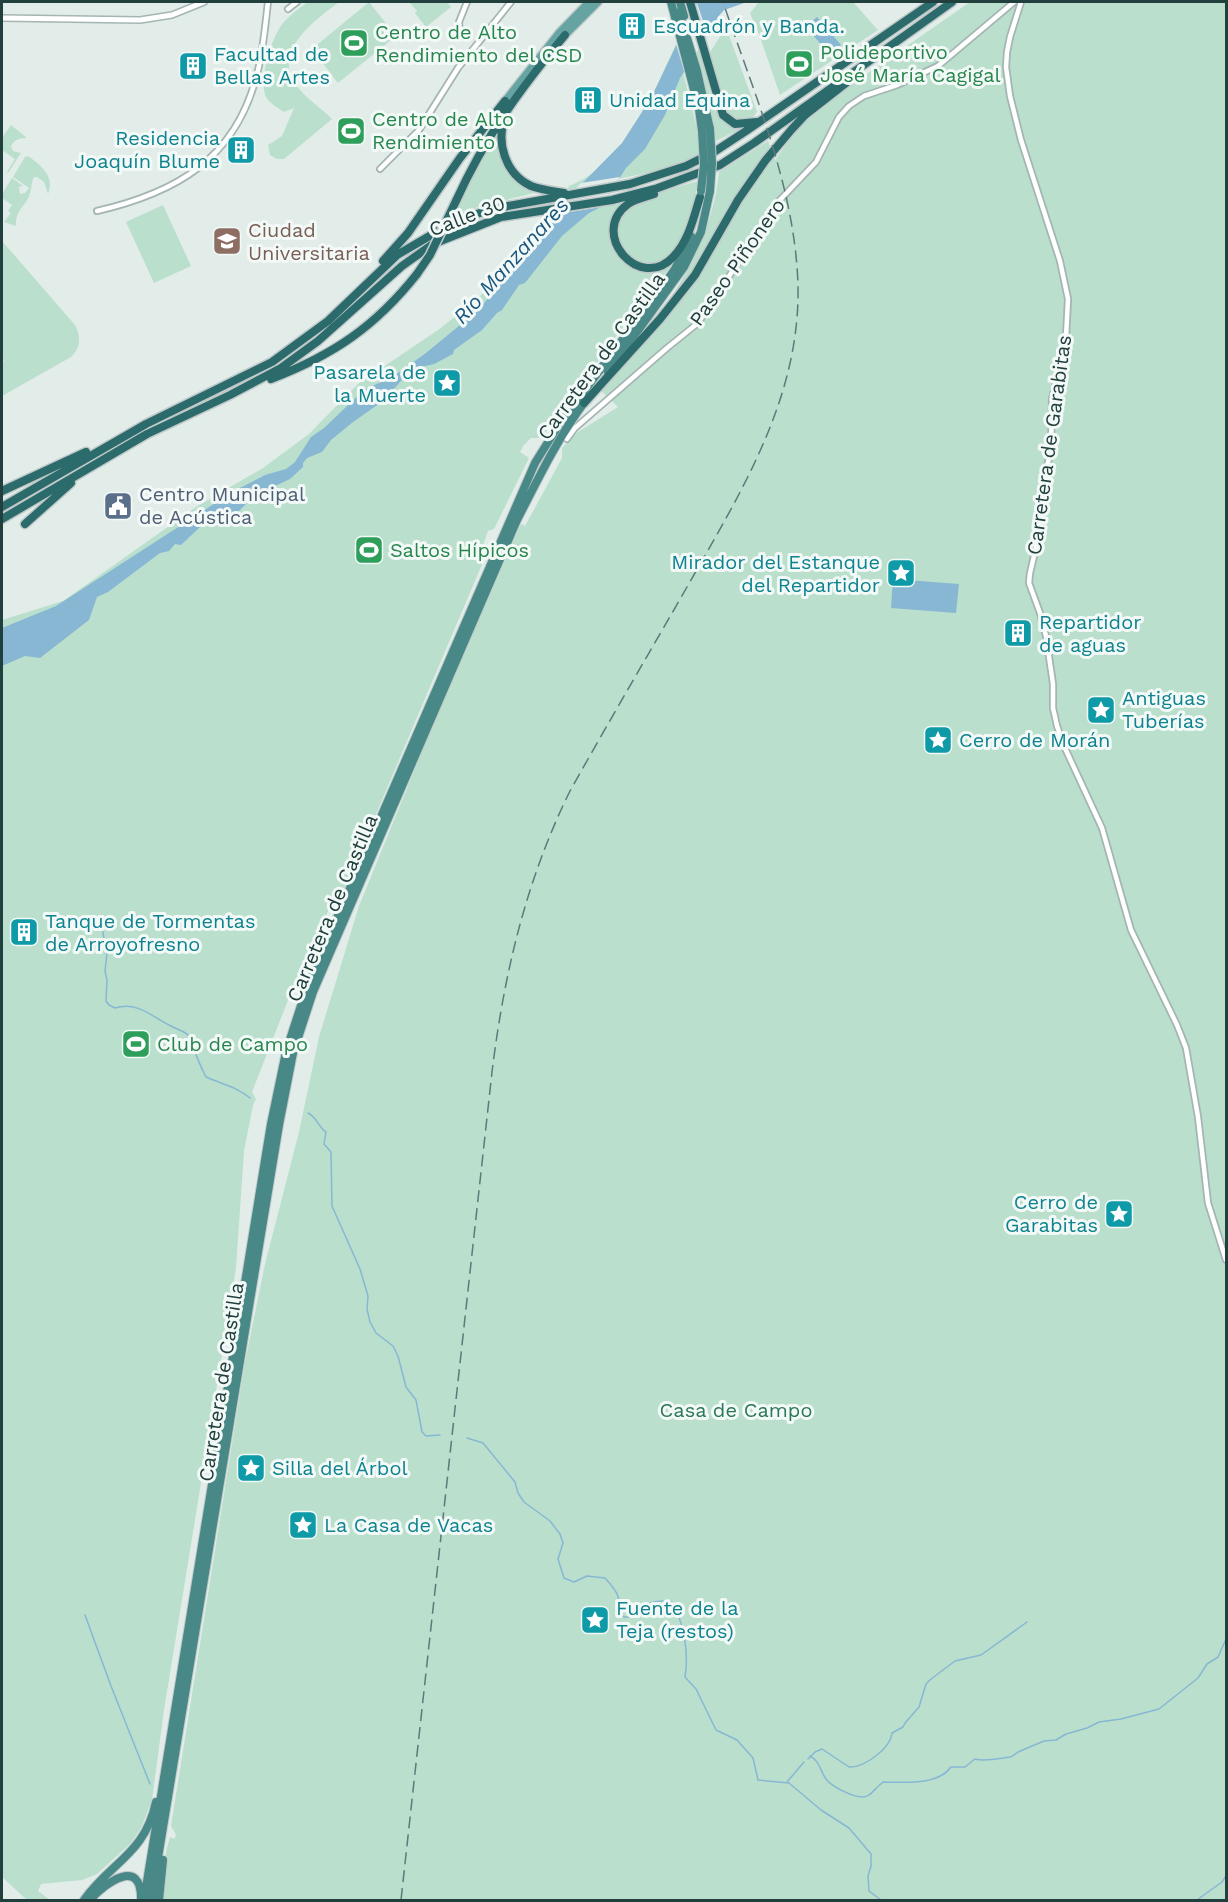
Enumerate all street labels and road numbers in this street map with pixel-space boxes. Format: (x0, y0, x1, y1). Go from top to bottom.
street label: Calle 30 (425, 191, 509, 241)
street label: Paseo Piñonero (684, 194, 790, 330)
street label: Carretera de Castilla (532, 267, 670, 445)
street label: Carretera de Garabitas (1022, 334, 1076, 556)
street label: Carretera de Castilla (282, 811, 382, 1005)
street label: Carretera de Castilla (193, 1281, 249, 1483)

